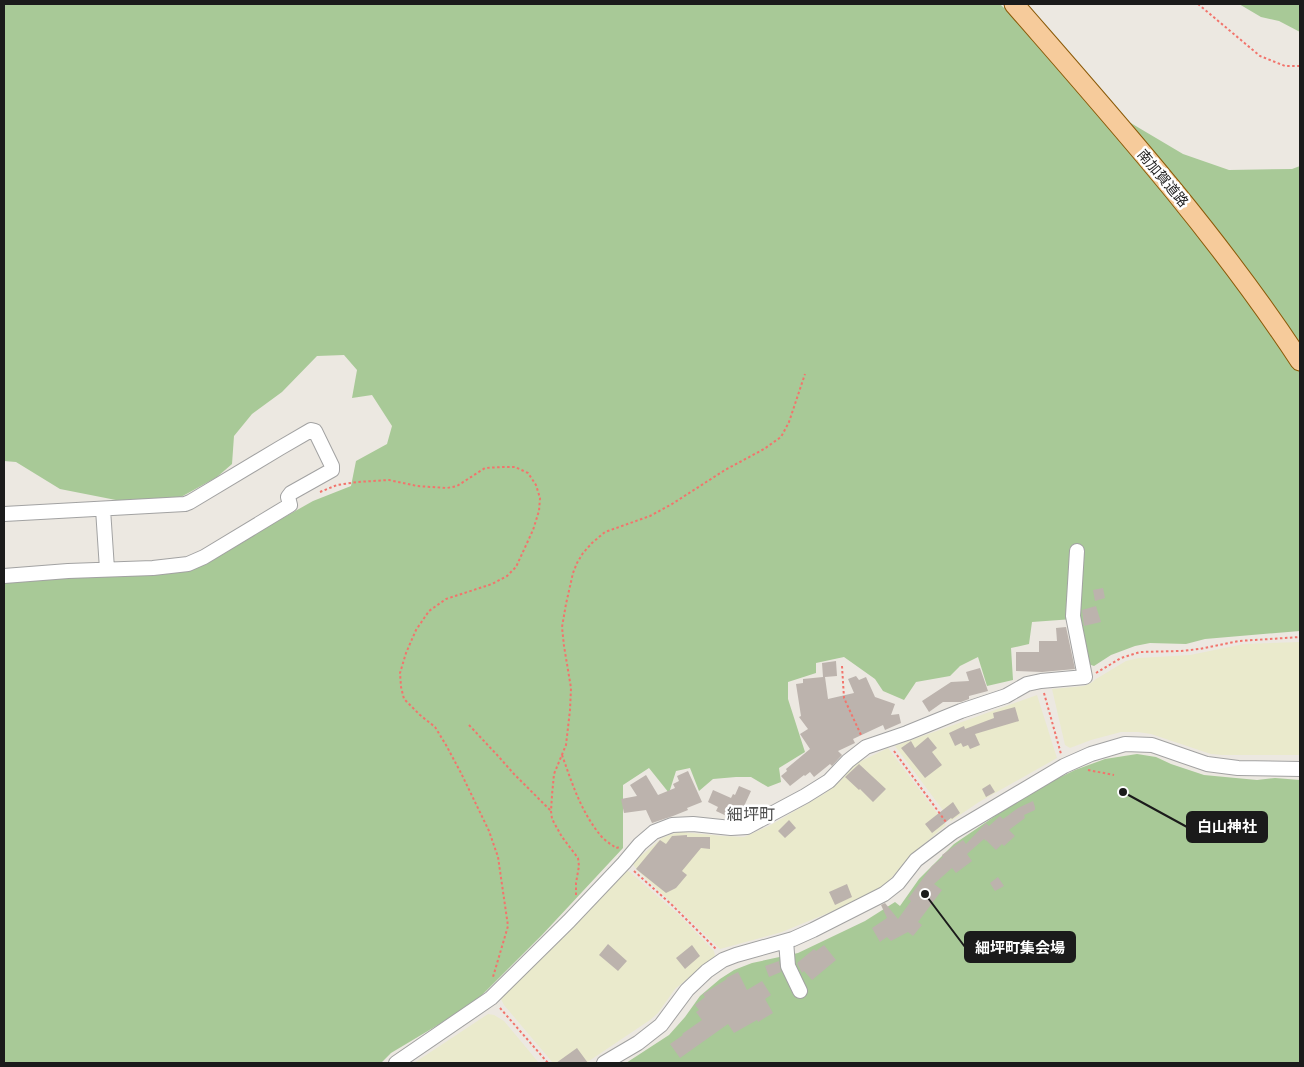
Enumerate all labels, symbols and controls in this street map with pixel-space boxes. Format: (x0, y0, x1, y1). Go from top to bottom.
street label: 南加賀道路 (1134, 145, 1192, 211)
district label: 細坪町 (727, 804, 775, 825)
callout: 白山神社 (1187, 812, 1267, 842)
text: 白山神社 (1197, 817, 1257, 837)
callout: 細坪町集会場 (965, 932, 1075, 962)
text: 細坪町集会場 (975, 938, 1065, 958)

